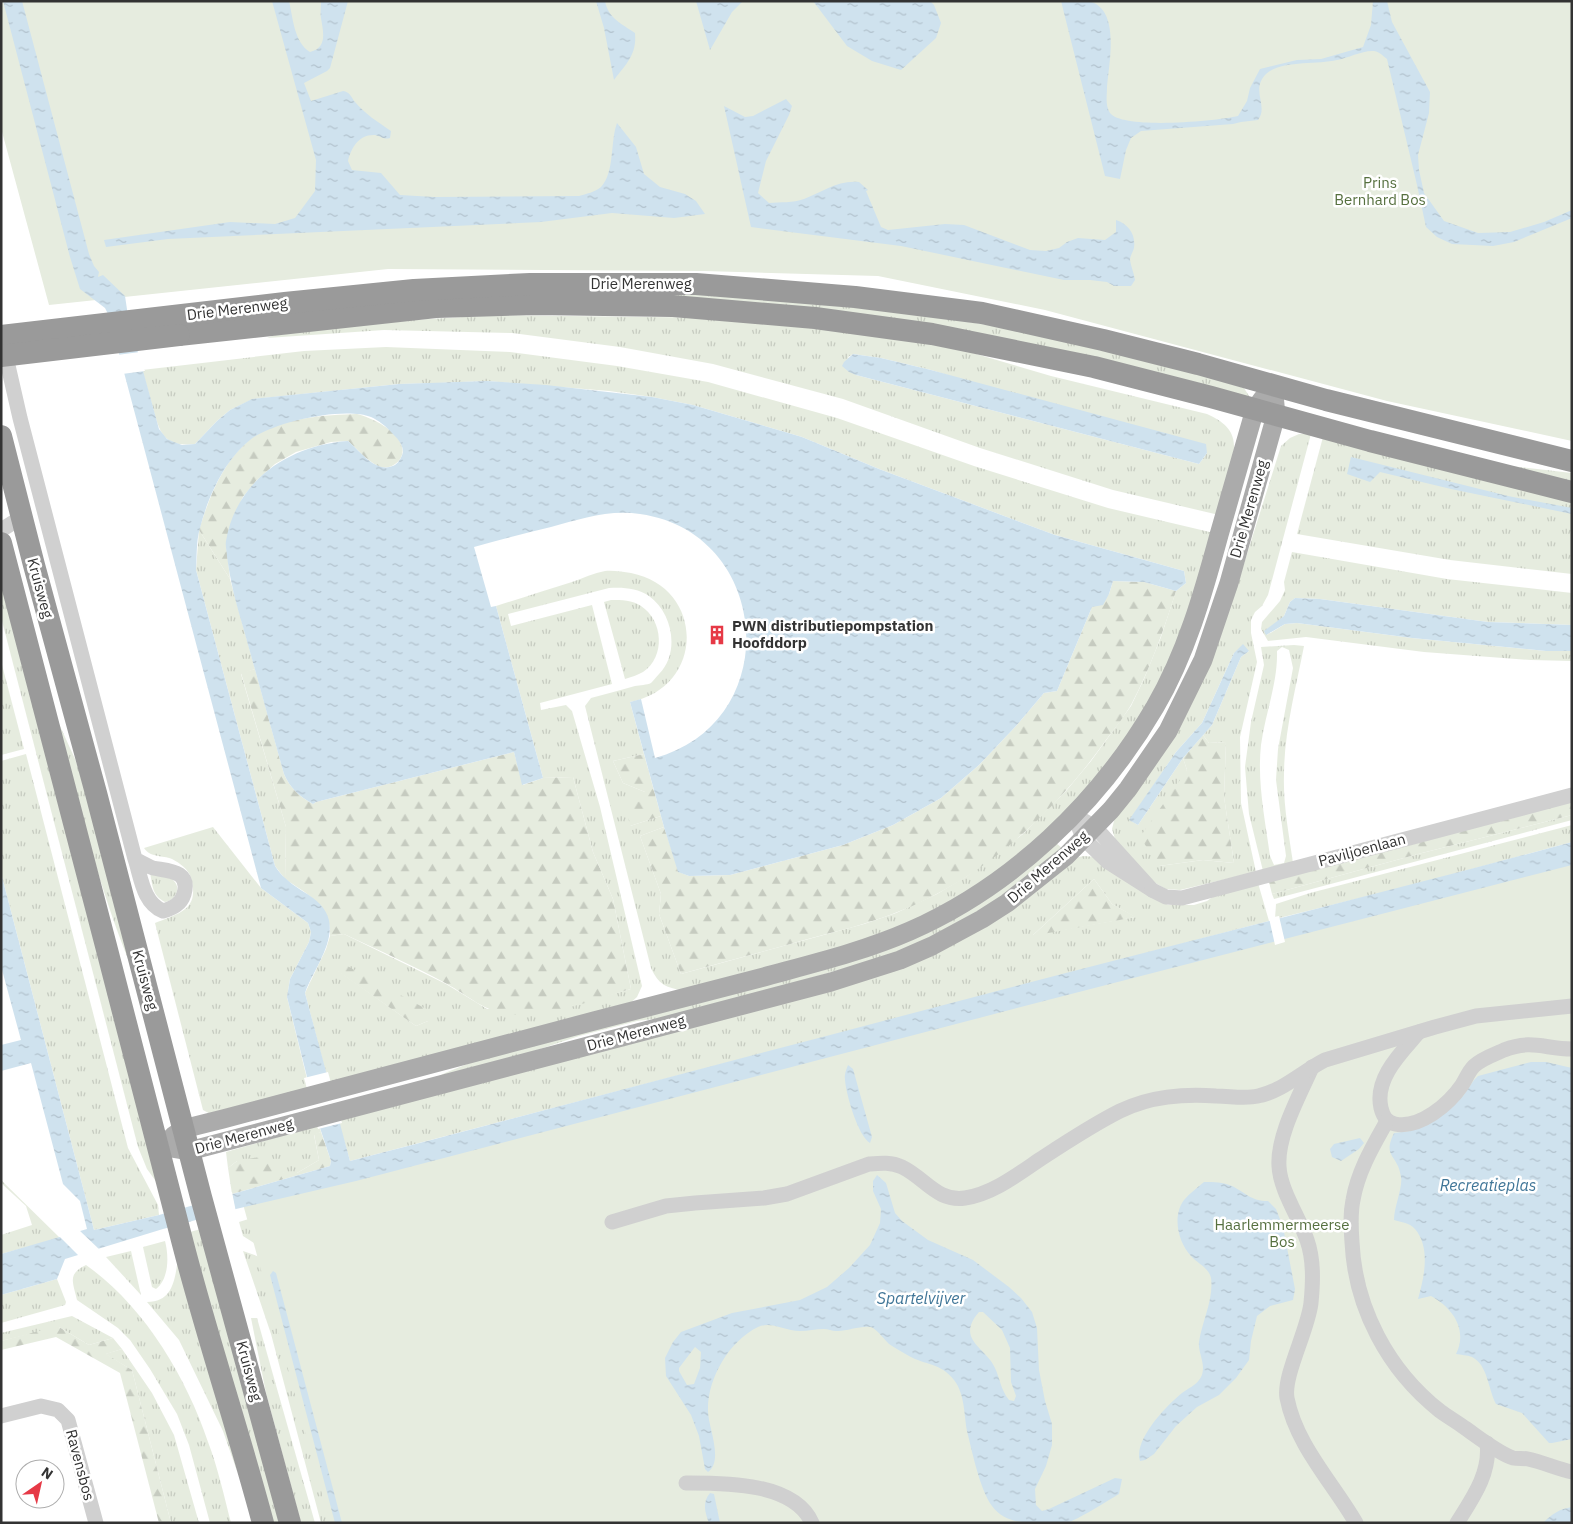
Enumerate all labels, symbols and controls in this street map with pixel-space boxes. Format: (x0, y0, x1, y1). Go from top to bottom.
park label: Prins Bernhard Bos (1334, 173, 1426, 209)
street label: Drie Merenweg (590, 274, 692, 293)
street label: Drie Merenweg (186, 293, 288, 324)
street label: Drie Merenweg (1225, 458, 1272, 560)
street label: Kruisweg (23, 556, 58, 620)
place label: PWN distributiepompstation Hoofddorp (732, 616, 933, 652)
building icon: PWN distributiepompstation Hoofddorp (706, 624, 728, 646)
street label: Drie Merenweg (1003, 826, 1092, 907)
street label: Paviljoenlaan (1316, 829, 1408, 870)
street label: Kruisweg (128, 948, 163, 1012)
street label: Drie Merenweg (585, 1010, 687, 1055)
street label: Drie Merenweg (193, 1113, 295, 1158)
water label: Recreatieplas (1440, 1175, 1536, 1195)
park label: Haarlemmermeerse Bos (1215, 1215, 1350, 1251)
water label: Spartelvijver (877, 1288, 966, 1308)
street label: Kruisweg (232, 1339, 267, 1403)
street label: Ravensbos (62, 1427, 99, 1503)
north arrow (15, 1459, 65, 1509)
text: N (38, 1463, 57, 1484)

